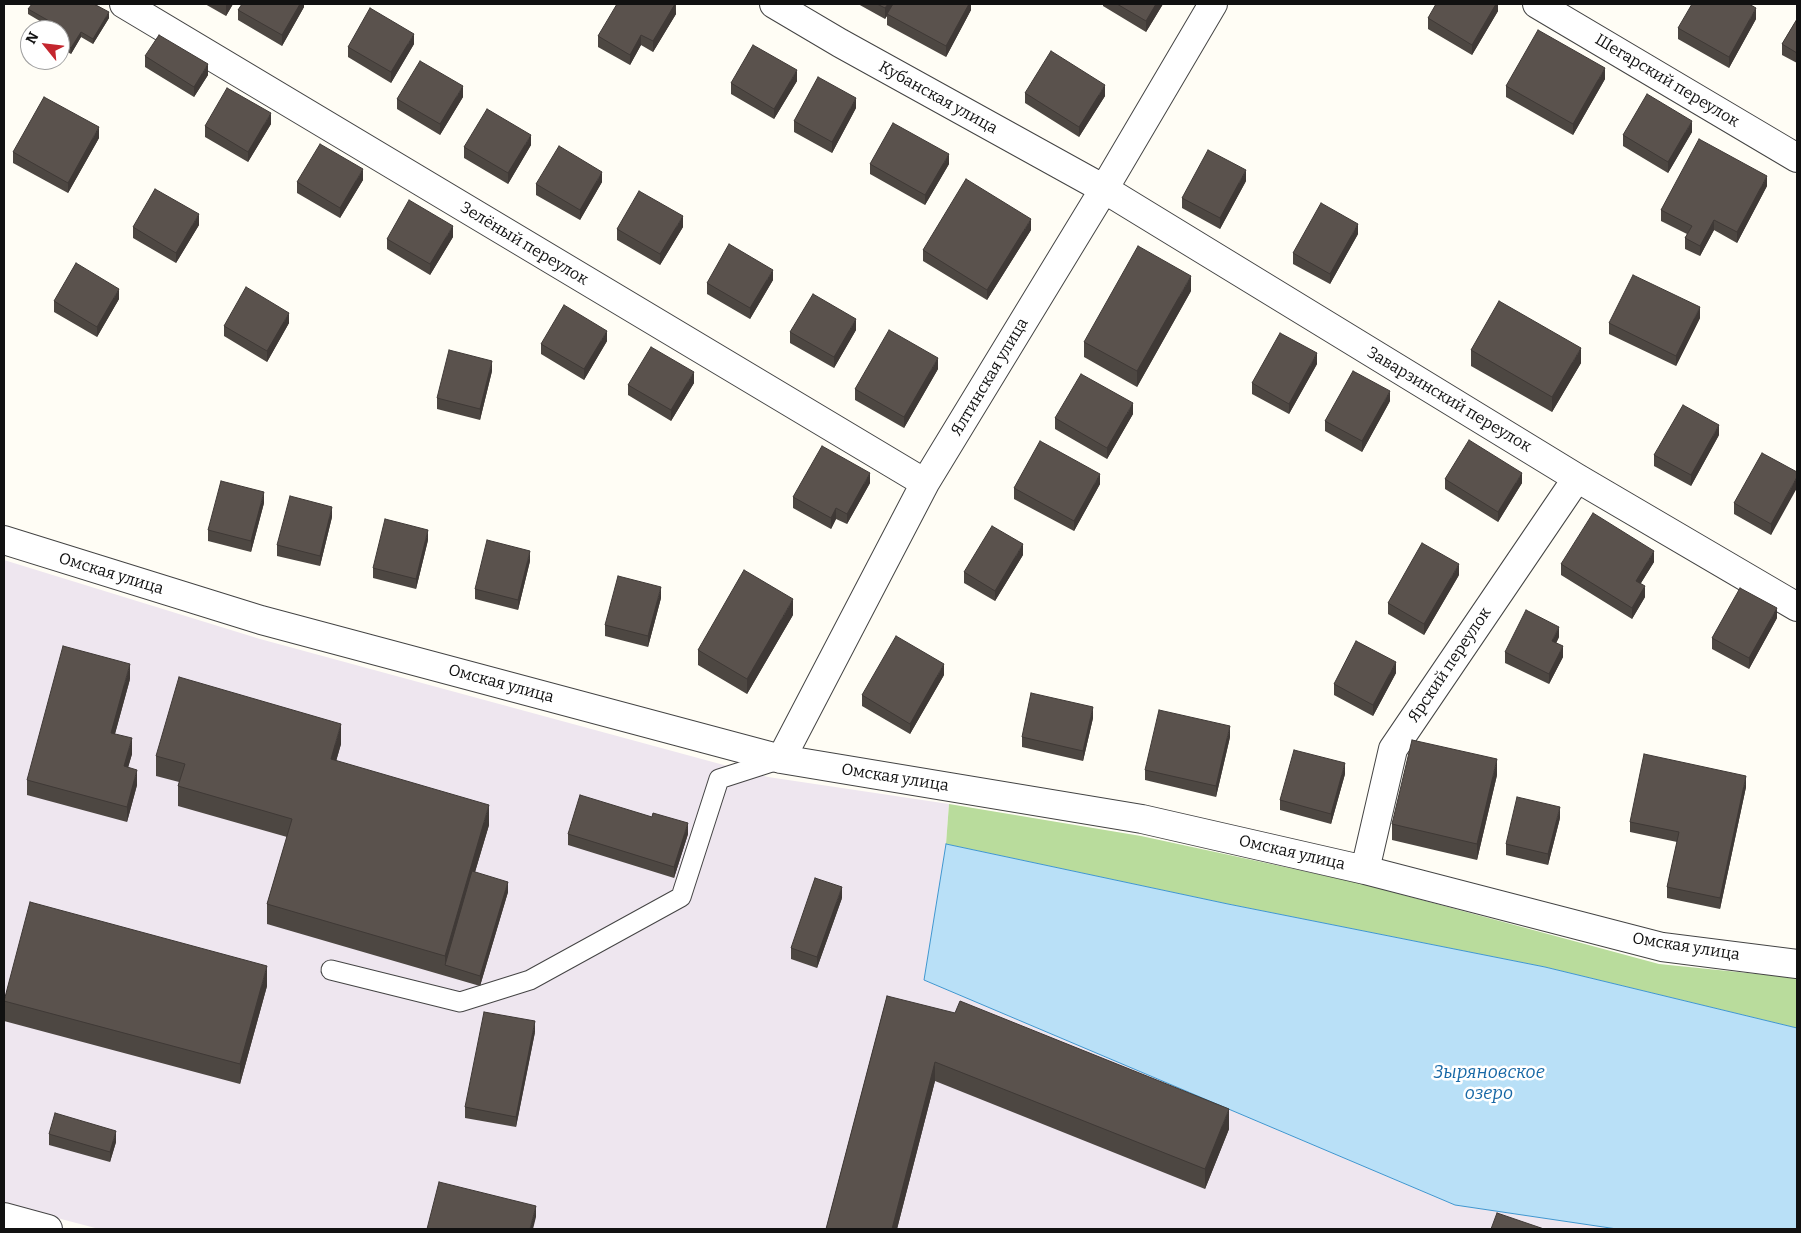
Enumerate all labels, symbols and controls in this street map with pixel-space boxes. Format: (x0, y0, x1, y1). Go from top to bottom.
north arrow (20, 20, 70, 70)
text: N (22, 29, 42, 47)
street label: Шегарский переулок (1591, 30, 1743, 132)
street label: Кубанская улица (875, 57, 1001, 139)
street label: Зелёный переулок (456, 198, 592, 290)
street label: Ялтинская улица (947, 315, 1033, 439)
street label: Заварзинский переулок (1363, 343, 1535, 457)
street label: Омская улица (56, 549, 166, 599)
street label: Ярский переулок (1404, 604, 1496, 726)
street label: Омская улица (446, 661, 556, 707)
street label: Омская улица (840, 760, 950, 796)
street label: Омская улица (1237, 831, 1347, 875)
street label: Омская улица (1631, 929, 1741, 965)
water label: Зыряновское озеро (1433, 1062, 1545, 1104)

